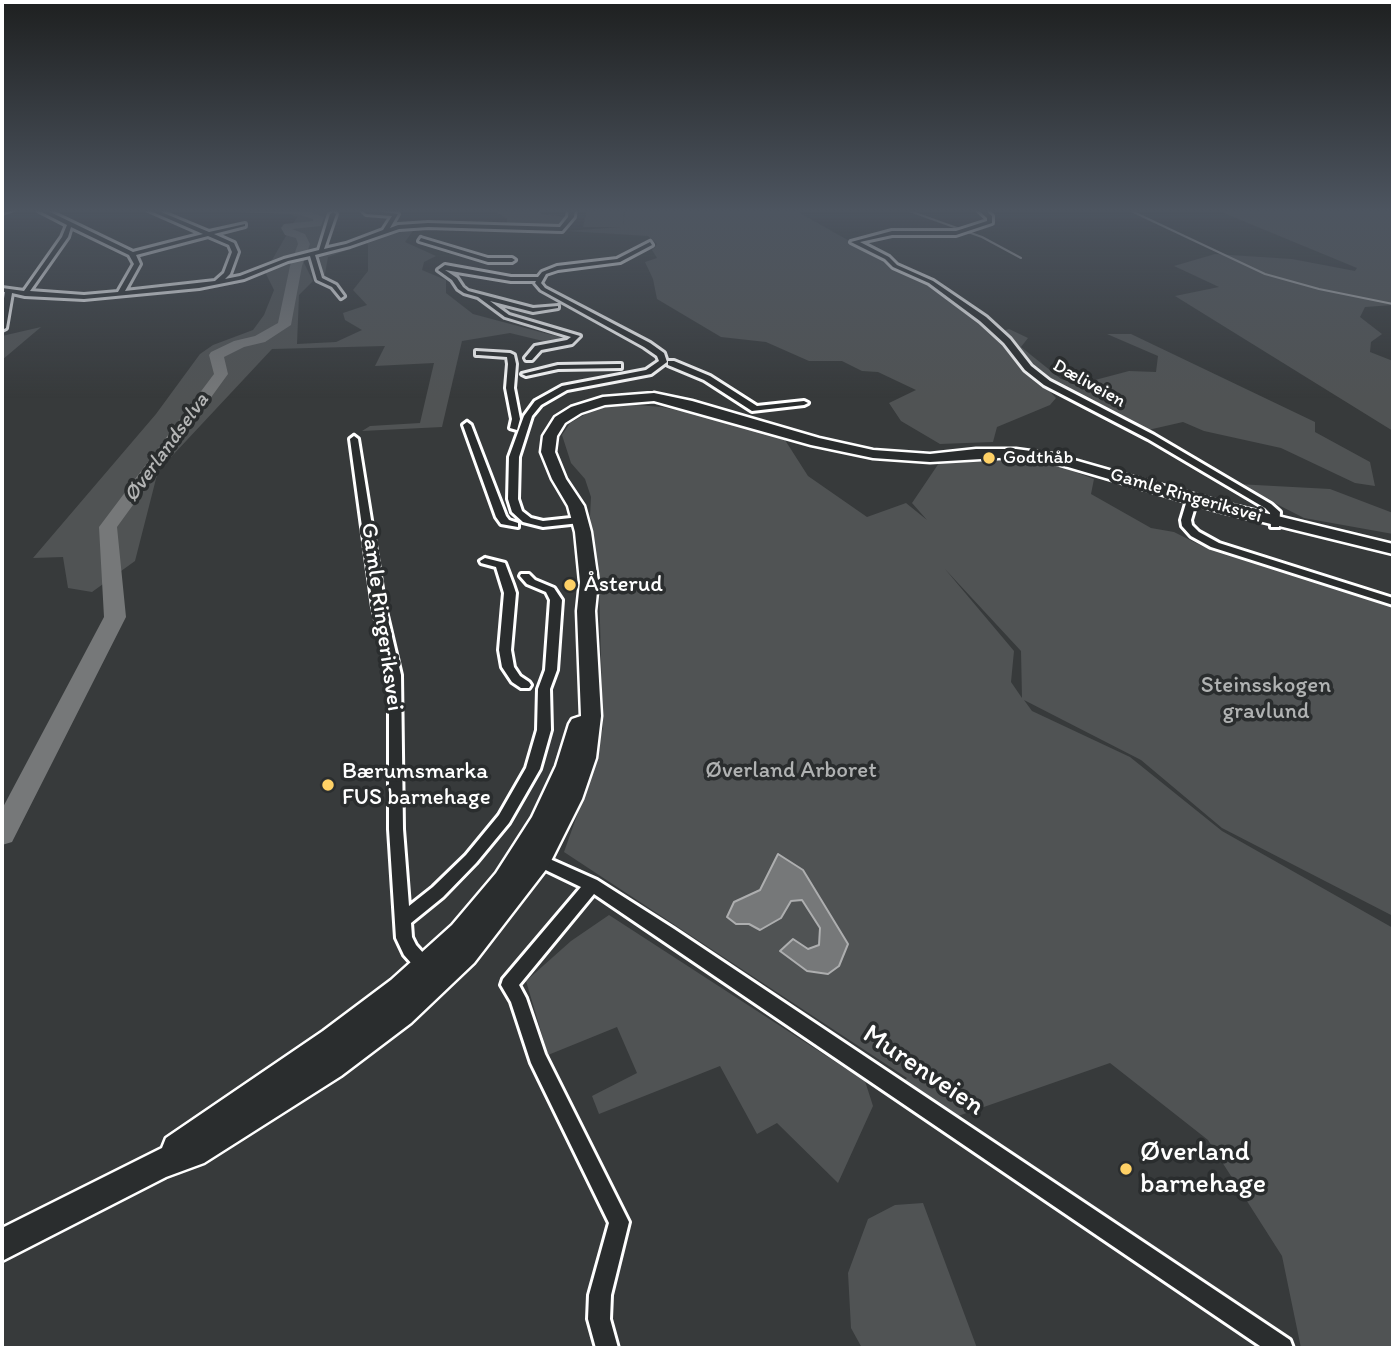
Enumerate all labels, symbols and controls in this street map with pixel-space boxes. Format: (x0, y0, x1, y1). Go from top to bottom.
street label: Dæliveien (1049, 355, 1129, 413)
water label: Øverlandselva (119, 389, 215, 507)
place label: Godthåb (1003, 447, 1073, 469)
marker: Godthåb (981, 450, 997, 466)
street label: Gamle Ringeriksvei (1108, 463, 1264, 529)
street label: Gamle Ringeriksvei (354, 521, 408, 713)
place label: Åsterud (584, 571, 663, 599)
marker: Åsterud (562, 577, 578, 593)
park label: Steinsskogen gravlund (1201, 672, 1331, 726)
park label: Øverland Arboret (705, 757, 877, 785)
place label: Bærumsmarka FUS barnehage (342, 758, 491, 812)
marker: Bærumsmarka FUS barnehage (320, 777, 336, 793)
street label: Murenveien (856, 1018, 990, 1124)
place label: Øverland barnehage (1140, 1136, 1266, 1202)
marker: Øverland barnehage (1118, 1161, 1134, 1177)

